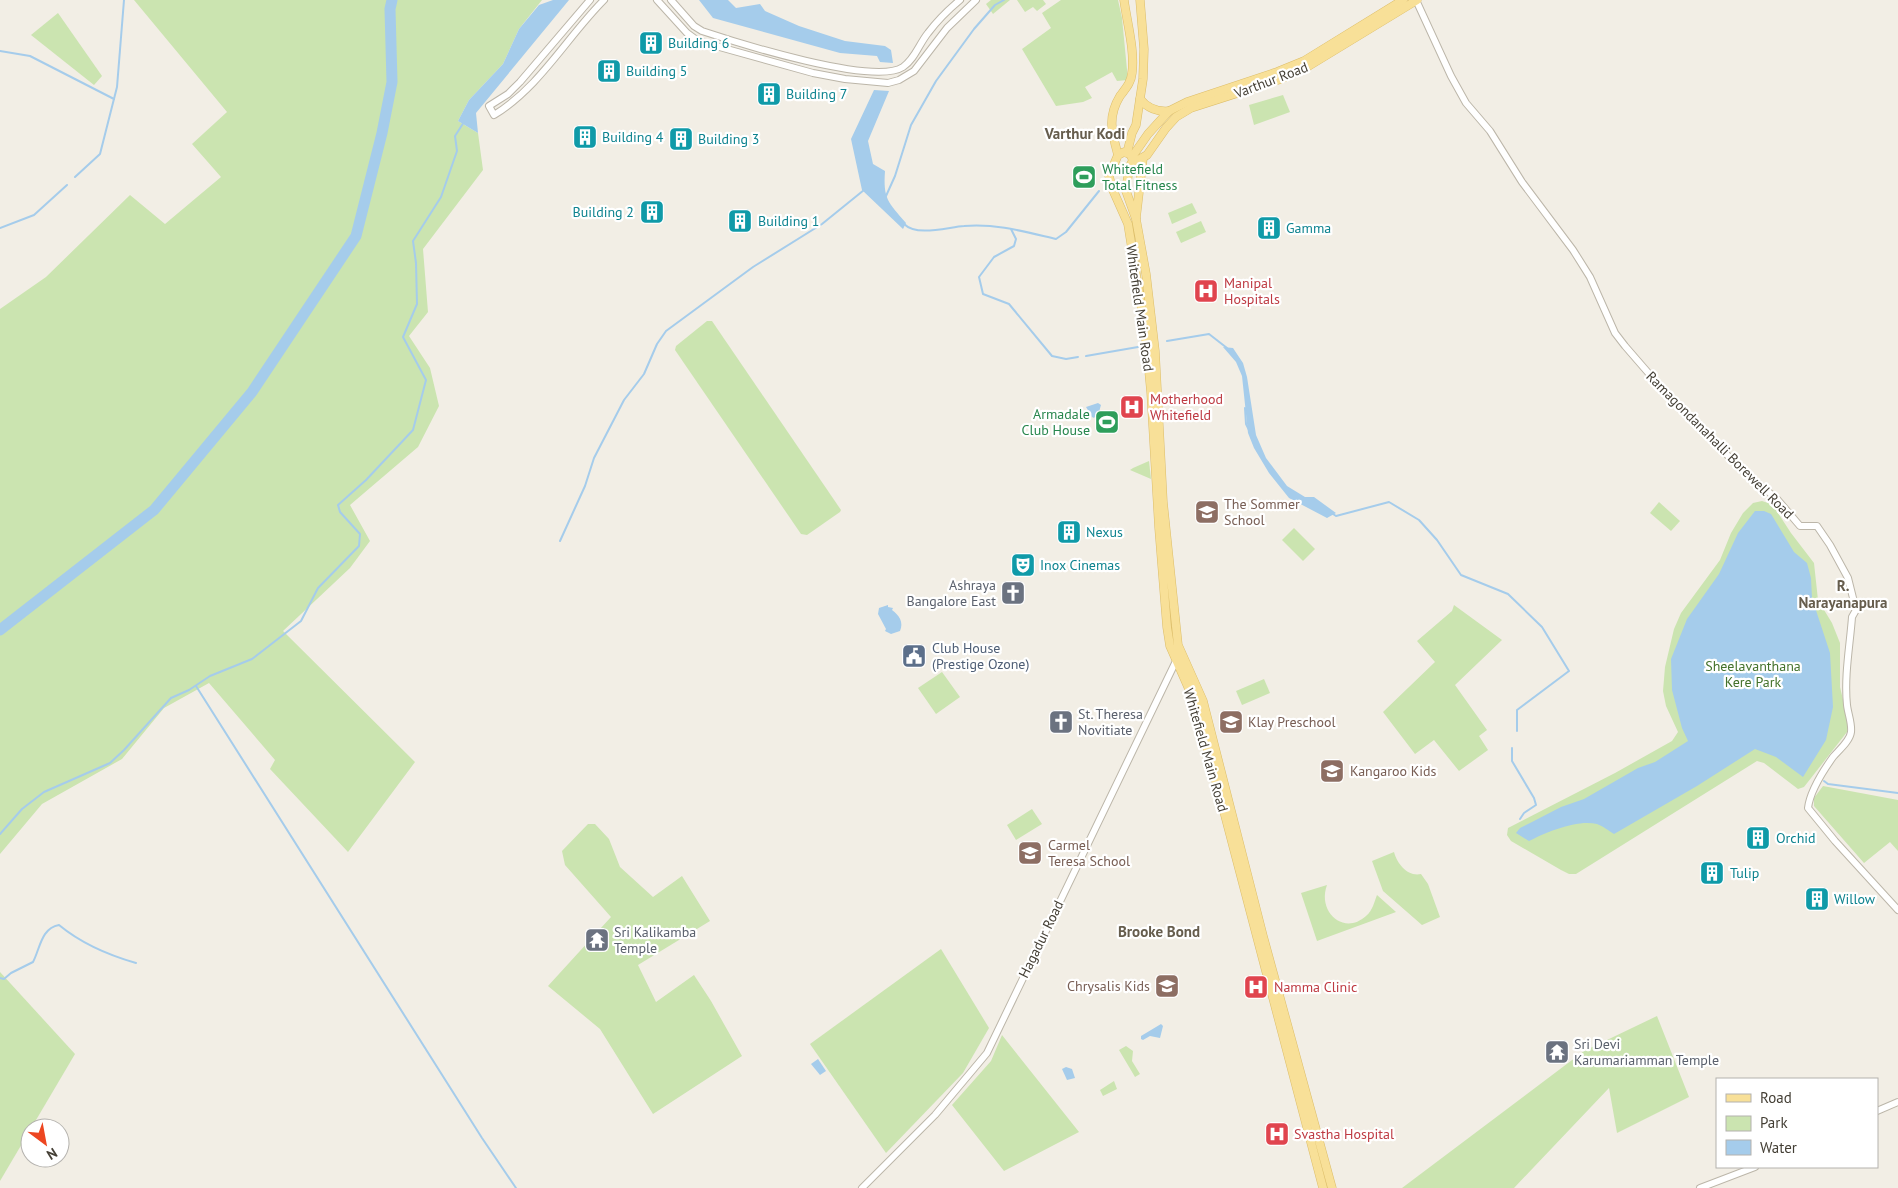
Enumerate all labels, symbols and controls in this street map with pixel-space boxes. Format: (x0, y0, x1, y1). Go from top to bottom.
building icon: Building 6 (638, 30, 664, 56)
place label: Building 6 (668, 34, 729, 52)
building icon: Building 5 (596, 58, 622, 84)
street label: Varthur Road (1231, 58, 1310, 103)
place label: Building 5 (626, 62, 687, 80)
building icon: Building 7 (756, 81, 782, 107)
place label: Building 7 (786, 85, 847, 103)
building icon: Building 4 (572, 124, 598, 150)
district label: Varthur Kodi (1044, 124, 1125, 143)
building icon: Building 3 (668, 126, 694, 152)
place label: Building 4 (602, 128, 664, 146)
place label: Building 3 (698, 130, 759, 148)
place label: Whitefield Total Fitness (1102, 160, 1177, 194)
sports icon: Whitefield Total Fitness (1071, 164, 1097, 190)
building icon: Building 2 (639, 199, 665, 225)
place label: Building 2 (573, 203, 634, 221)
building icon: Building 1 (727, 208, 753, 234)
place label: Building 1 (758, 212, 819, 230)
building icon: Gamma (1256, 215, 1282, 241)
place label: Gamma (1286, 219, 1331, 237)
street label: Whitefield Main Road (1122, 244, 1158, 372)
place label: Manipal Hospitals (1224, 274, 1280, 308)
hospital icon: Manipal Hospitals (1193, 278, 1219, 304)
street label: Ramagondanahalli Borewell Road (1642, 367, 1798, 523)
place label: Motherhood Whitefield (1150, 390, 1223, 424)
hospital icon: Motherhood Whitefield (1119, 394, 1145, 420)
place label: Armadale Club House (1022, 405, 1090, 439)
sports icon: Armadale Club House (1094, 409, 1120, 435)
place label: The Sommer School (1224, 495, 1300, 529)
school or university icon: The Sommer School (1194, 499, 1220, 525)
building icon: Nexus (1056, 519, 1082, 545)
place label: Nexus (1086, 523, 1123, 541)
theatre icon: Inox Cinemas (1010, 552, 1036, 578)
place label: Inox Cinemas (1040, 556, 1120, 574)
place label: Ashraya Bangalore East (906, 576, 996, 610)
district label: R. Narayanapura (1798, 576, 1888, 612)
church icon: Ashraya Bangalore East (1000, 580, 1026, 606)
place label: Club House (Prestige Ozone) (932, 639, 1029, 673)
public building icon: Club House (Prestige Ozone) (901, 643, 927, 669)
park label: Sheelavanthana Kere Park (1705, 657, 1801, 691)
street label: Whitefield Main Road (1180, 686, 1232, 814)
place label: St. Theresa Novitiate (1078, 705, 1143, 739)
church icon: St. Theresa Novitiate (1048, 709, 1074, 735)
school or university icon: Klay Preschool (1218, 709, 1244, 735)
place label: Klay Preschool (1248, 713, 1336, 731)
school or university icon: Kangaroo Kids (1319, 758, 1345, 784)
place label: Kangaroo Kids (1350, 762, 1437, 780)
building icon: Orchid (1745, 825, 1771, 851)
place label: Orchid (1776, 829, 1816, 847)
place label: Carmel Teresa School (1048, 836, 1130, 870)
school or university icon: Carmel Teresa School (1017, 840, 1043, 866)
building icon: Tulip (1699, 860, 1725, 886)
place label: Tulip (1730, 864, 1759, 882)
building icon: Willow (1804, 886, 1830, 912)
place label: Willow (1834, 890, 1876, 908)
street label: Hagadur Road (1014, 897, 1068, 981)
district label: Brooke Bond (1118, 922, 1200, 941)
place label: Sri Kalikamba Temple (614, 923, 696, 957)
temple icon: Sri Kalikamba Temple (584, 927, 610, 953)
school or university icon: Chrysalis Kids (1154, 973, 1180, 999)
hospital icon: Namma Clinic (1243, 974, 1269, 1000)
place label: Chrysalis Kids (1067, 977, 1150, 995)
place label: Namma Clinic (1274, 978, 1357, 996)
place label: Sri Devi Karumariamman Temple (1574, 1035, 1719, 1069)
temple icon: Sri Devi Karumariamman Temple (1544, 1039, 1570, 1065)
legend (1716, 1078, 1878, 1168)
text: Road (1760, 1088, 1792, 1107)
text: Park (1760, 1113, 1788, 1132)
north arrow (20, 1118, 70, 1168)
hospital icon: Svastha Hospital (1264, 1121, 1290, 1147)
place label: Svastha Hospital (1294, 1125, 1394, 1143)
text: Water (1760, 1138, 1797, 1157)
text: N (43, 1144, 61, 1164)

